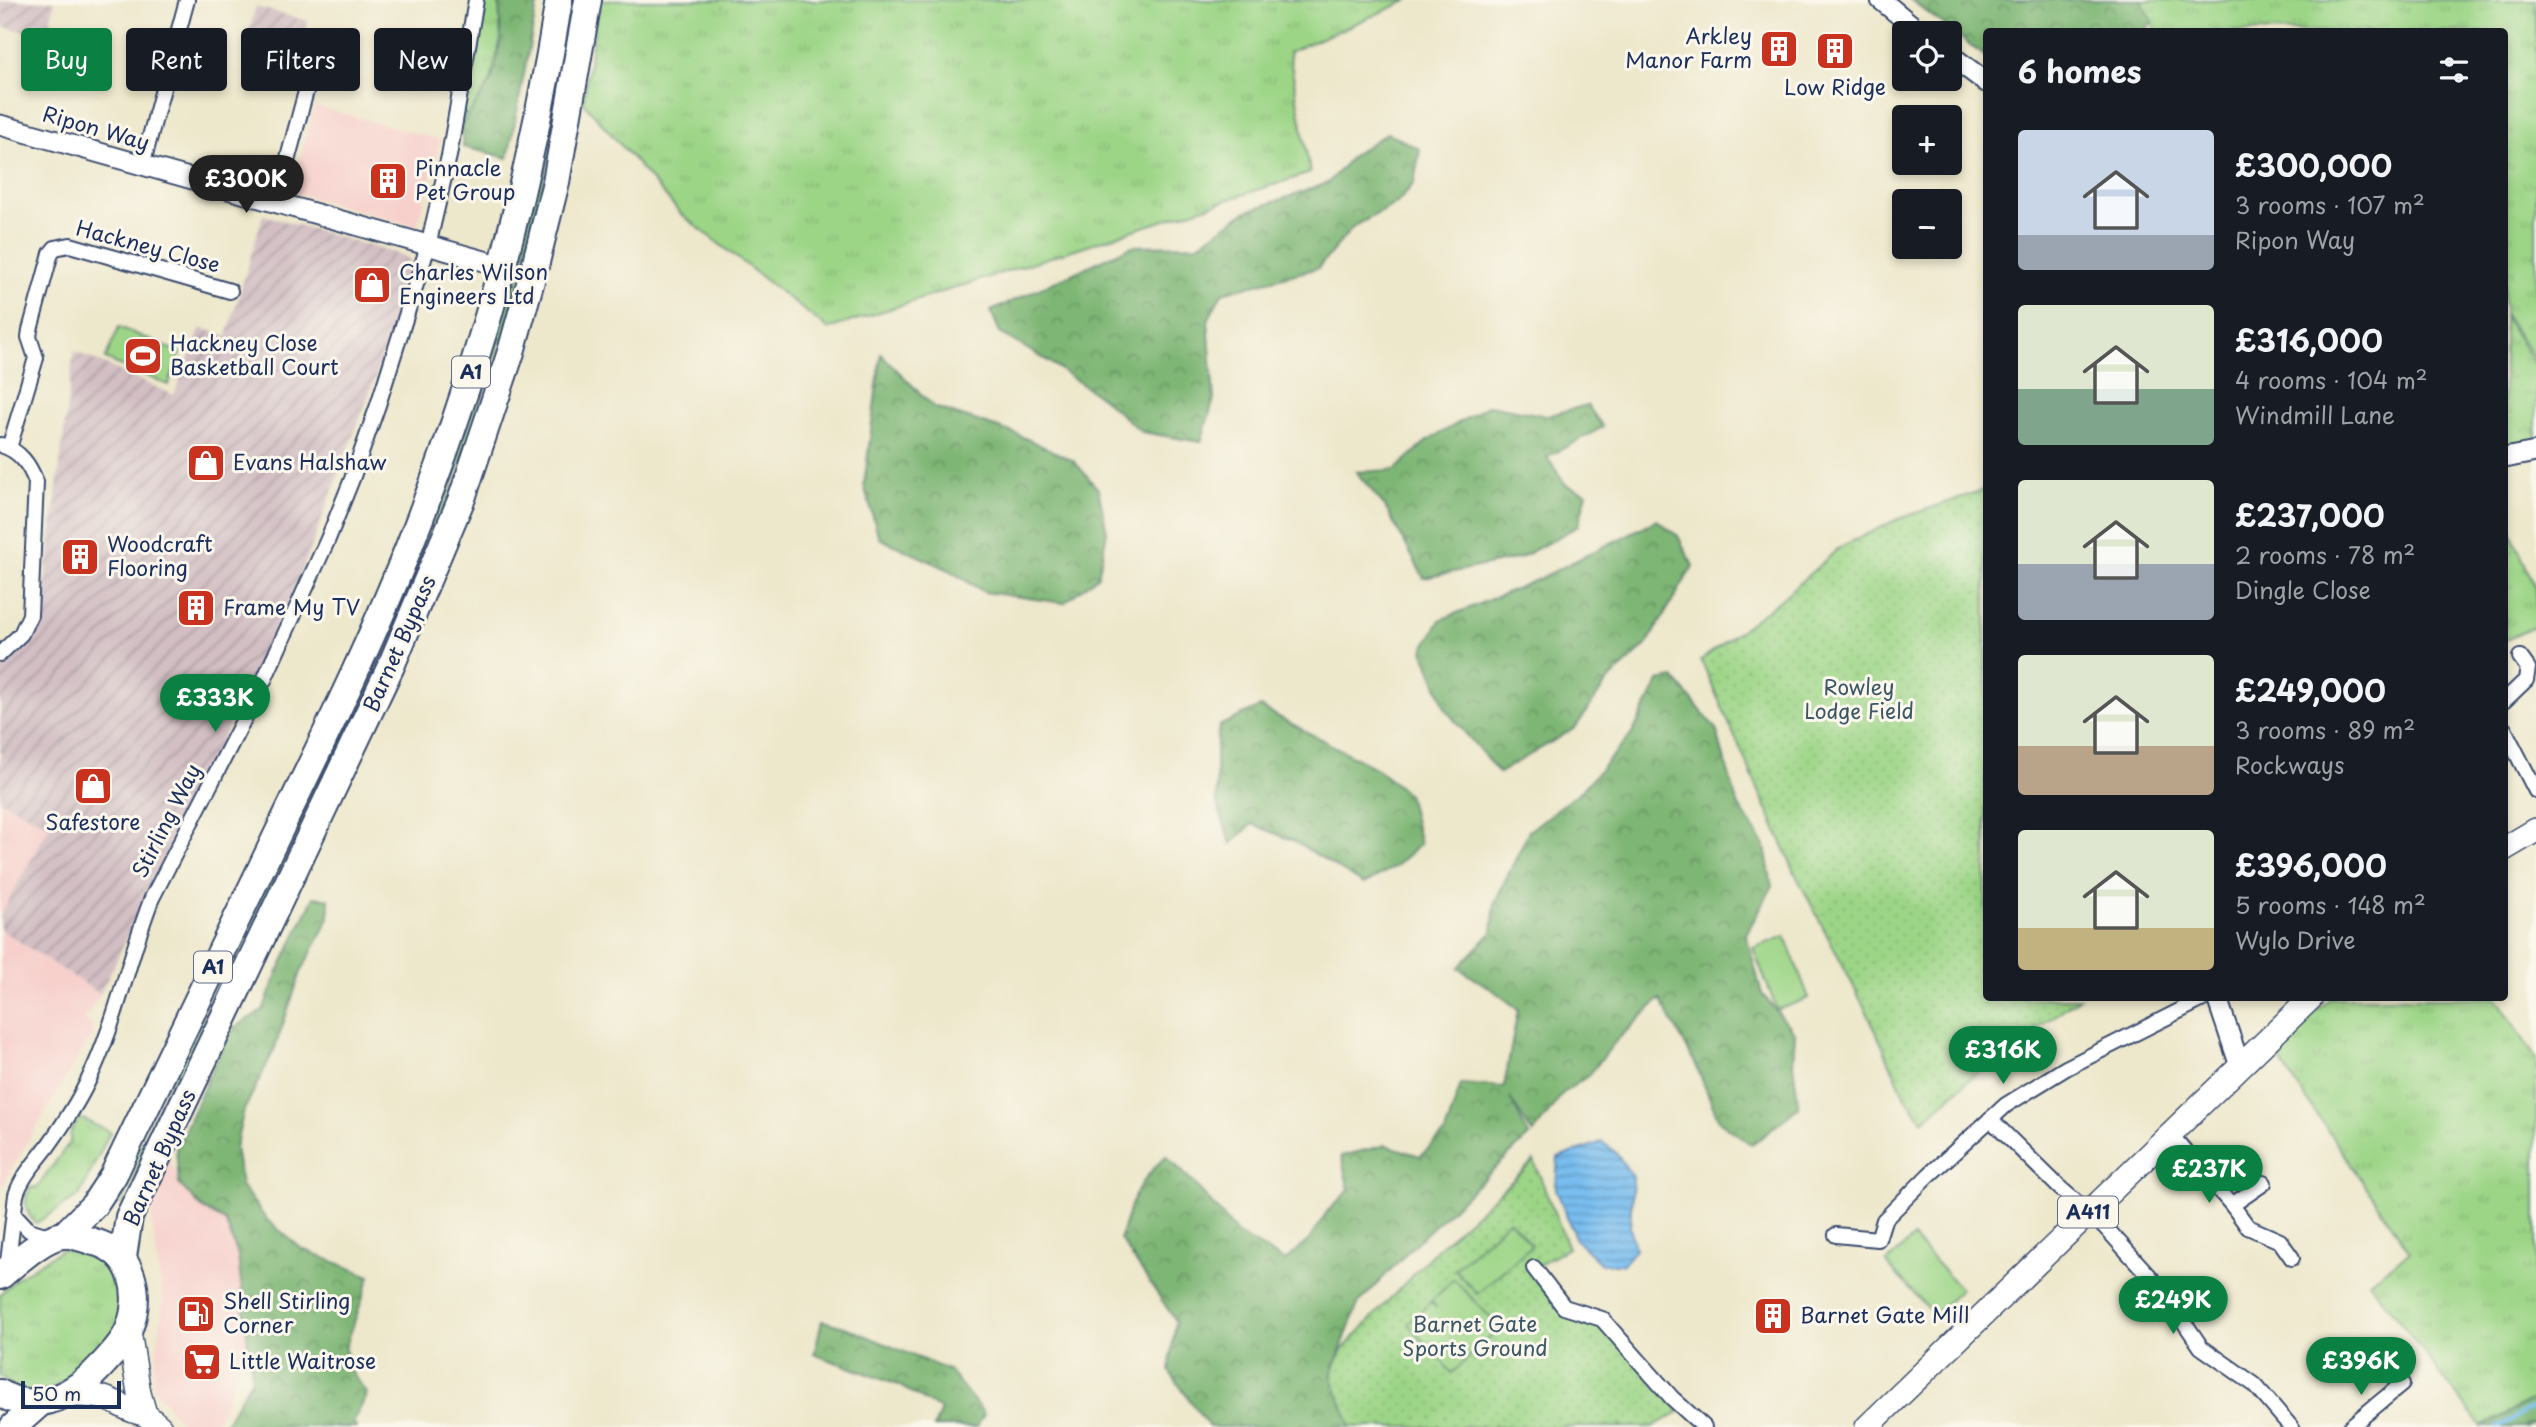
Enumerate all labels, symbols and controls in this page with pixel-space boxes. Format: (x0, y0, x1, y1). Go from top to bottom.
place label: Arkley Manor Farm (1625, 19, 1752, 75)
map controls (1892, 21, 1962, 259)
button: locate (1892, 21, 1962, 91)
chip: Buy (21, 28, 112, 91)
chip: Rent (126, 28, 227, 91)
chip: Filters (241, 28, 360, 91)
chip: New (374, 28, 472, 91)
building icon: Arkley Manor Farm (1758, 28, 1800, 70)
building icon: Low Ridge (1814, 30, 1856, 72)
text: 6 homes (2018, 48, 2141, 93)
icon: filters (2435, 51, 2473, 89)
place label: Low Ridge (1784, 70, 1886, 102)
street label: Ripon Way (39, 97, 154, 158)
button: + (1892, 105, 1962, 175)
text: £300,000 (2235, 142, 2392, 187)
place label: Pinnacle Pet Group (415, 151, 515, 207)
pin: £300K (197, 156, 295, 215)
icon: home (2074, 158, 2158, 242)
text: £300K (205, 160, 287, 195)
building icon: Pinnacle Pet Group (367, 160, 409, 202)
text: 3 rooms · 107 m² (2235, 187, 2425, 222)
button: − (1892, 189, 1962, 259)
street label: Hackney Close (73, 210, 224, 280)
text: Ripon Way (2235, 222, 2355, 257)
place label: Charles Wilson Engineers Ltd (399, 255, 548, 311)
shop icon: Charles Wilson Engineers Ltd (351, 264, 393, 306)
text: £316,000 (2235, 317, 2383, 362)
place label: Hackney Close Basketball Court (170, 326, 339, 382)
icon: home (2074, 333, 2158, 417)
sports icon: Hackney Close Basketball Court (122, 335, 164, 377)
road number: A1 (452, 356, 490, 388)
text: 4 rooms · 104 m² (2235, 362, 2428, 397)
text: Windmill Lane (2235, 397, 2395, 432)
shop icon: Evans Halshaw (185, 442, 227, 484)
place label: Evans Halshaw (233, 445, 387, 477)
text: £237,000 (2235, 492, 2385, 537)
icon: home (2074, 508, 2158, 592)
place label: Woodcraft Flooring (107, 527, 213, 583)
building icon: Woodcraft Flooring (59, 536, 101, 578)
text: 2 rooms · 78 m² (2235, 537, 2415, 572)
street label: Barnet Bypass (354, 570, 443, 717)
text: Dingle Close (2235, 572, 2371, 607)
building icon: Frame My TV (175, 587, 217, 629)
place label: Frame My TV (223, 590, 360, 622)
text: £249,000 (2235, 667, 2386, 712)
park label: Rowley Lodge Field (1804, 670, 1914, 726)
pin: £333K (166, 674, 264, 734)
text: £333K (176, 679, 254, 714)
icon: home (2074, 683, 2158, 767)
text: 3 rooms · 89 m² (2235, 712, 2415, 747)
text: Rockways (2235, 747, 2344, 782)
street label: Stirling Way (123, 758, 208, 883)
shop icon: Safestore (72, 765, 114, 807)
place label: Safestore (46, 805, 140, 837)
text: £396,000 (2235, 842, 2387, 887)
icon: home (2074, 858, 2158, 942)
text: 5 rooms · 148 m² (2235, 887, 2426, 922)
text: Wylo Drive (2235, 922, 2355, 957)
road number: A1 (194, 951, 232, 982)
pin: £316K (1954, 1026, 2052, 1086)
text: £316K (1965, 1031, 2041, 1066)
street label: Barnet Bypass (114, 1084, 203, 1231)
pin: £237K (2160, 1146, 2258, 1205)
text: £237K (2172, 1150, 2246, 1185)
road number: A411 (2058, 1196, 2118, 1228)
pin: £249K (2124, 1276, 2222, 1336)
text: £249K (2135, 1281, 2211, 1316)
place label: Shell Stirling Corner (223, 1284, 350, 1340)
fuel station icon: Shell Stirling Corner (175, 1293, 217, 1335)
building icon: Barnet Gate Mill (1752, 1295, 1794, 1337)
place label: Barnet Gate Mill (1800, 1298, 1969, 1330)
park label: Barnet Gate Sports Ground (1402, 1307, 1548, 1363)
pin: £396K (2312, 1338, 2410, 1397)
supermarket icon: Little Waitrose (181, 1341, 223, 1383)
text: £396K (2322, 1342, 2400, 1377)
place label: Little Waitrose (229, 1344, 376, 1376)
scale bar (21, 1378, 121, 1410)
text: 50 m (32, 1379, 81, 1407)

